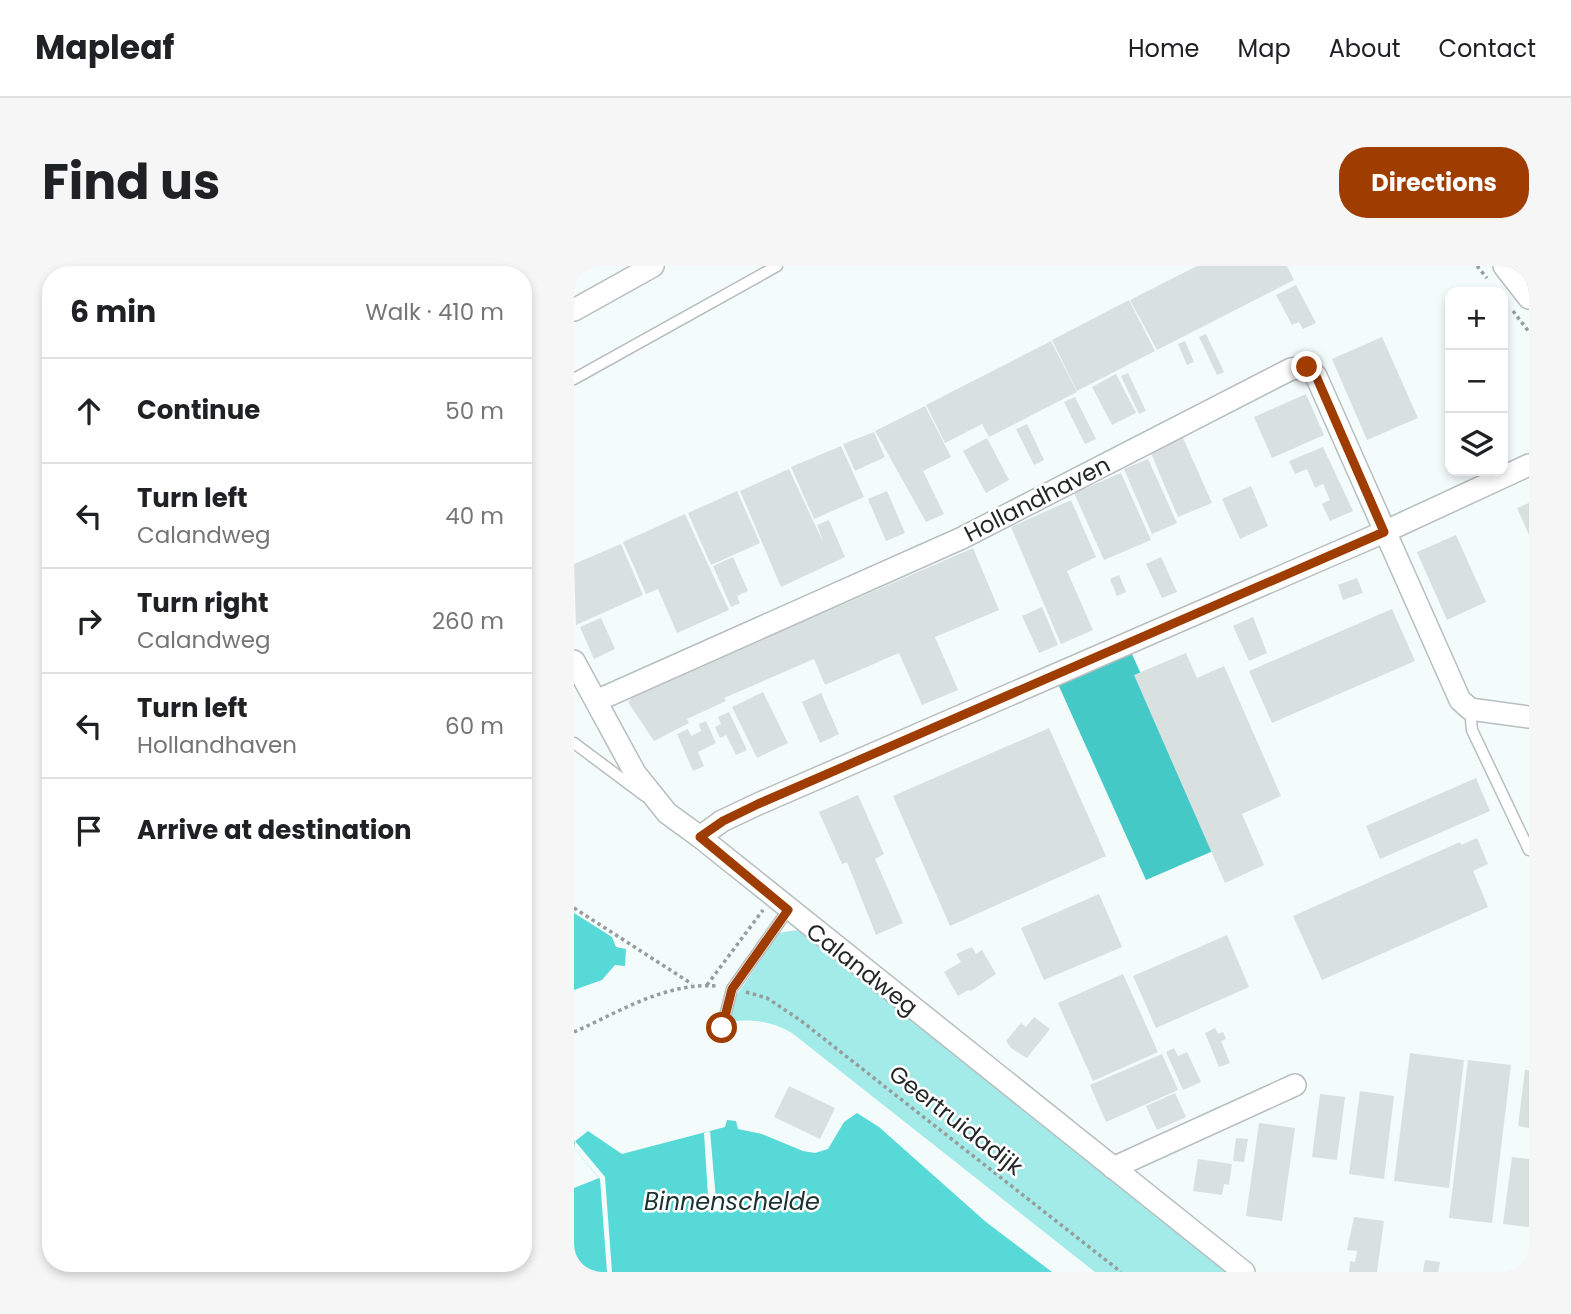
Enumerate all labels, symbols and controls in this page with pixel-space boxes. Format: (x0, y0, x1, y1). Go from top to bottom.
text: Mapleaf (35, 24, 174, 71)
text: Home (1128, 32, 1200, 65)
text: Map (1238, 32, 1291, 65)
text: About (1329, 32, 1400, 65)
text: Contact (1438, 32, 1536, 65)
button: Directions (1339, 147, 1529, 218)
text: Find us (42, 148, 220, 216)
map controls (1445, 287, 1508, 476)
button: + (1445, 287, 1508, 350)
text: 6 min (70, 290, 156, 333)
text: Walk · 410 m (365, 296, 504, 328)
button: − (1445, 350, 1508, 413)
route end (1291, 351, 1322, 382)
icon: ahead (70, 392, 108, 430)
text: Continue (137, 392, 260, 428)
text: 50 m (445, 395, 504, 427)
button: layers (1445, 413, 1508, 476)
street label: Hollandhaven (958, 448, 1116, 550)
text: Turn left (137, 480, 248, 516)
icon: left (70, 497, 108, 535)
text: 40 m (445, 500, 504, 532)
text: Calandweg (137, 519, 270, 551)
text: Turn right (137, 585, 269, 621)
icon: right (70, 602, 108, 640)
text: 260 m (432, 605, 504, 637)
text: Calandweg (137, 624, 270, 656)
text: Turn left (137, 690, 248, 726)
icon: left (70, 707, 108, 745)
text: 60 m (445, 710, 504, 742)
text: Hollandhaven (137, 729, 297, 761)
icon: arrive (70, 812, 108, 850)
text: Arrive at destination (137, 812, 412, 848)
street label: Calandweg (800, 915, 924, 1023)
route start (706, 1012, 737, 1043)
street label: Geertruidadijk (882, 1057, 1030, 1183)
water label: Binnenschelde (644, 1185, 820, 1218)

